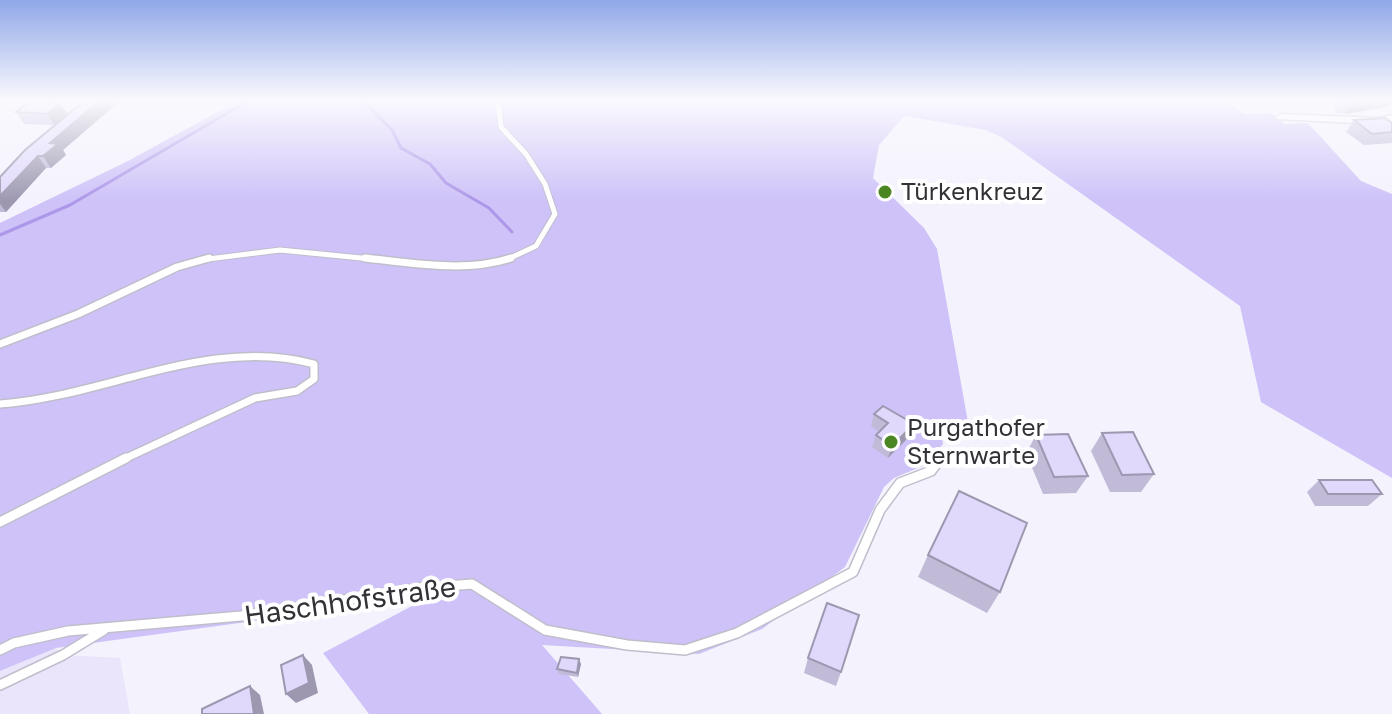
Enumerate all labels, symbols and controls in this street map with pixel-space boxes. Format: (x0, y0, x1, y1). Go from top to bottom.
place label: Türkenkreuz (901, 176, 1043, 205)
marker: Türkenkreuz (876, 183, 894, 201)
place label: Purgathofer Sternwarte (907, 412, 1045, 469)
marker: Purgathofer Sternwarte (882, 433, 900, 451)
street label: Haschhofstraße (242, 569, 458, 632)

